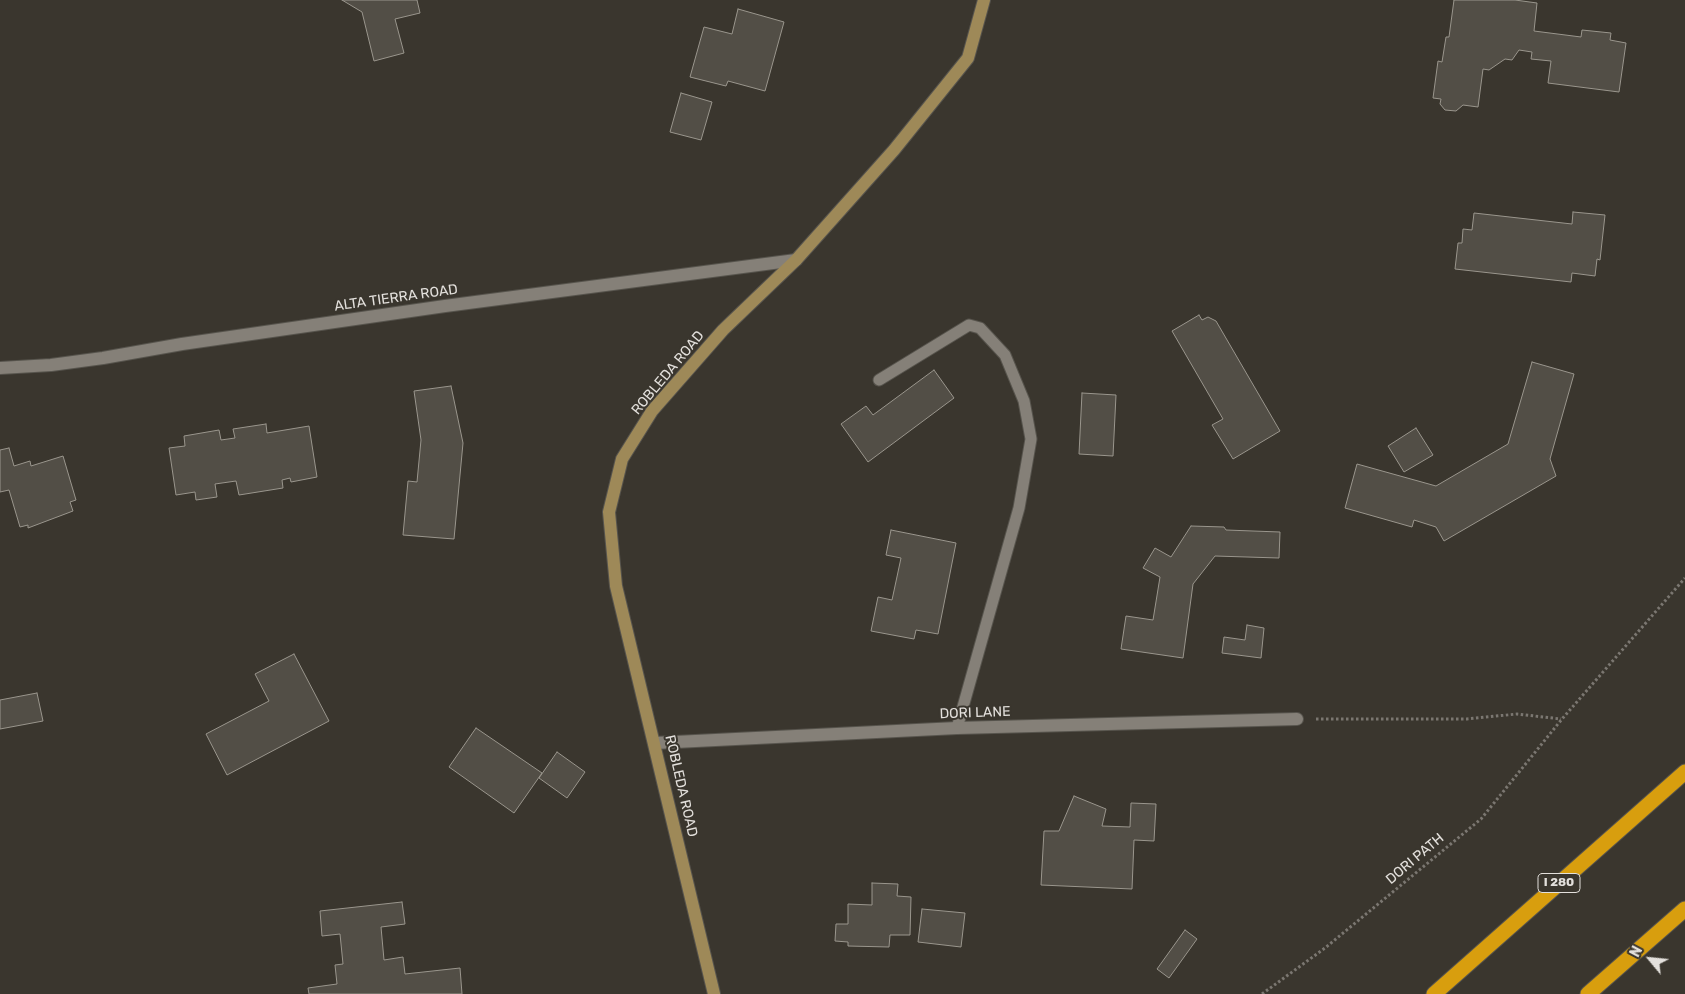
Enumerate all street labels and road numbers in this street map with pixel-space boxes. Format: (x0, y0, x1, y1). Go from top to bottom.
street label: ALTA TIERRA ROAD (333, 281, 459, 315)
street label: ROBLEDA ROAD (628, 328, 708, 418)
street label: DORI LANE (939, 703, 1011, 723)
street label: ROBLEDA ROAD (661, 733, 701, 839)
street label: DORI PATH (1383, 830, 1447, 888)
road number: I 280 (1538, 874, 1580, 892)

